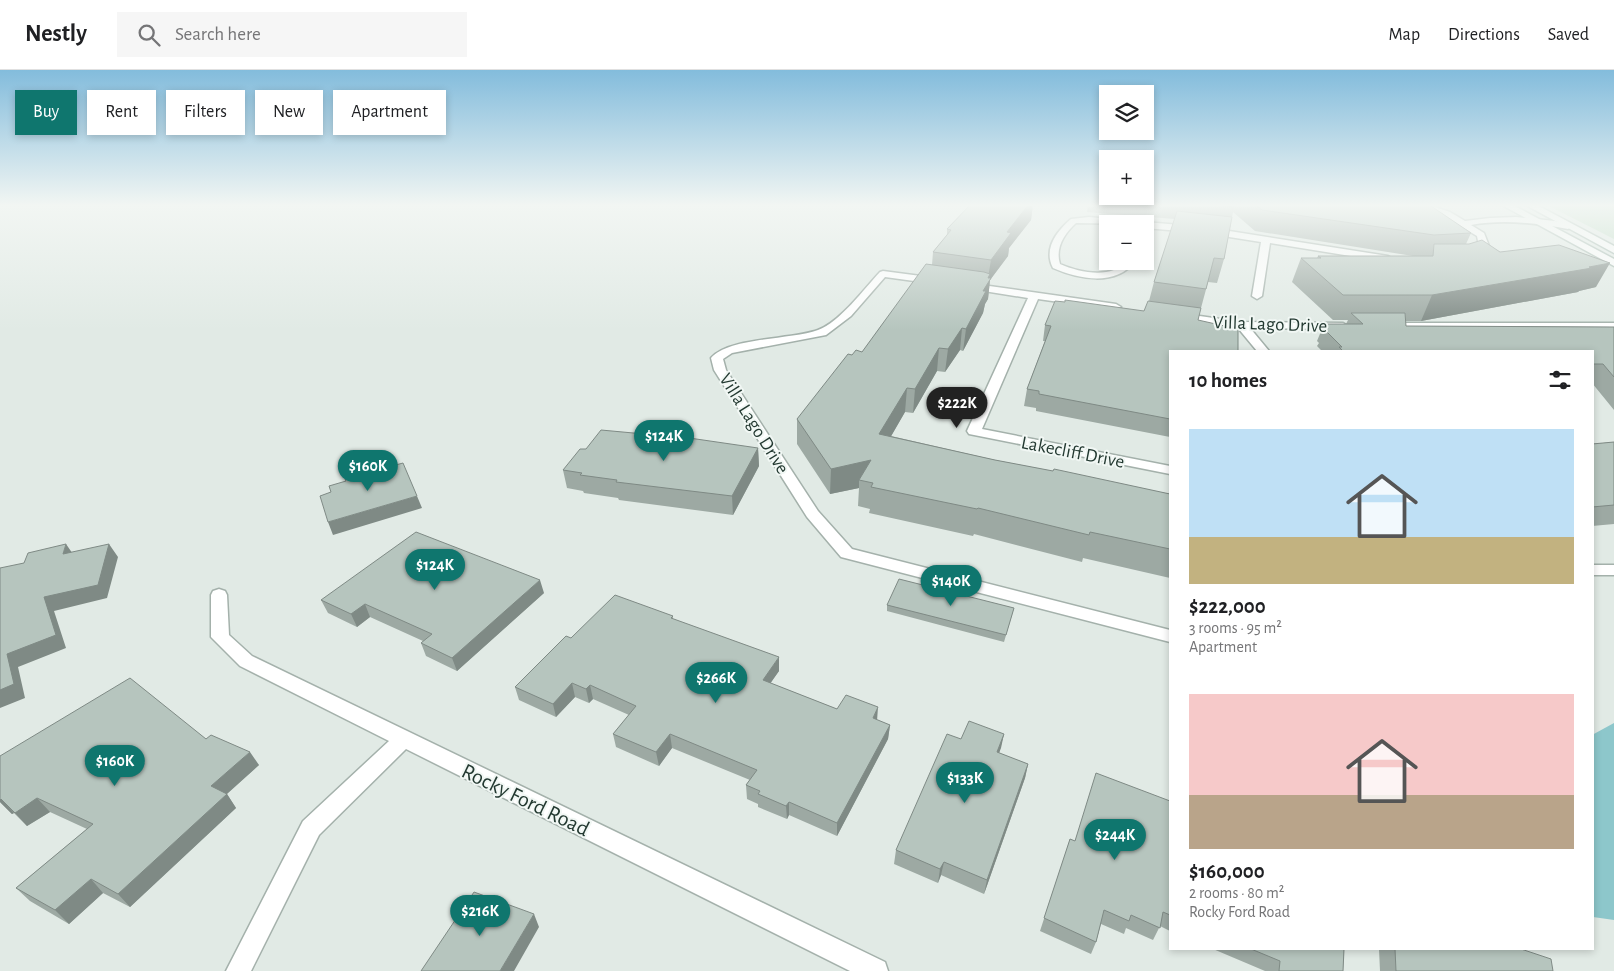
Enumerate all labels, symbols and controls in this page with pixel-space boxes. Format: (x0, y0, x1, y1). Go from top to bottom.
search box (117, 12, 467, 57)
icon: search (135, 21, 163, 49)
text: Nestly (25, 22, 87, 46)
text: Search here (175, 25, 261, 44)
text: Map (1389, 26, 1420, 44)
text: Directions (1448, 26, 1520, 44)
text: Saved (1548, 26, 1589, 44)
map controls (1099, 85, 1154, 270)
button: layers (1099, 85, 1154, 140)
chip: Buy (15, 90, 77, 135)
chip: Rent (87, 90, 156, 135)
chip: Filters (166, 90, 245, 135)
chip: New (255, 90, 323, 135)
chip: Apartment (333, 90, 446, 135)
button: + (1099, 150, 1154, 205)
button: − (1099, 215, 1154, 270)
street label: Villa Lago Drive (1212, 313, 1328, 336)
icon: filters (1546, 366, 1574, 394)
street label: Villa Lago Drive (715, 370, 792, 477)
text: 10 homes (1189, 370, 1267, 391)
pin: $222K (922, 386, 992, 429)
text: $222K (937, 395, 977, 411)
pin: $124K (629, 420, 699, 462)
text: $124K (645, 428, 683, 444)
street label: Lakecliff Drive (1020, 433, 1126, 472)
pin: $160K (333, 450, 403, 492)
text: $160K (349, 458, 387, 474)
icon: home (1337, 461, 1427, 551)
pin: $124K (400, 548, 470, 591)
text: $124K (416, 557, 454, 573)
pin: $140K (916, 564, 986, 607)
text: $140K (932, 573, 970, 589)
text: $222,000 (1189, 596, 1266, 617)
text: 3 rooms · 95 m² (1189, 620, 1282, 636)
text: Apartment (1189, 639, 1257, 655)
pin: $266K (681, 662, 751, 704)
text: $266K (696, 670, 736, 686)
icon: home (1337, 726, 1427, 816)
pin: $160K (80, 744, 150, 787)
text: $160K (96, 753, 134, 769)
street label: Rocky Ford Road (458, 760, 593, 840)
pin: $133K (930, 762, 1000, 804)
text: $133K (947, 770, 983, 786)
pin: $244K (1080, 818, 1150, 861)
text: $244K (1095, 827, 1135, 843)
text: $160,000 (1189, 861, 1265, 882)
text: 2 rooms · 80 m² (1189, 885, 1284, 901)
pin: $216K (445, 894, 515, 937)
text: $216K (461, 903, 499, 919)
text: Rocky Ford Road (1189, 904, 1290, 920)

